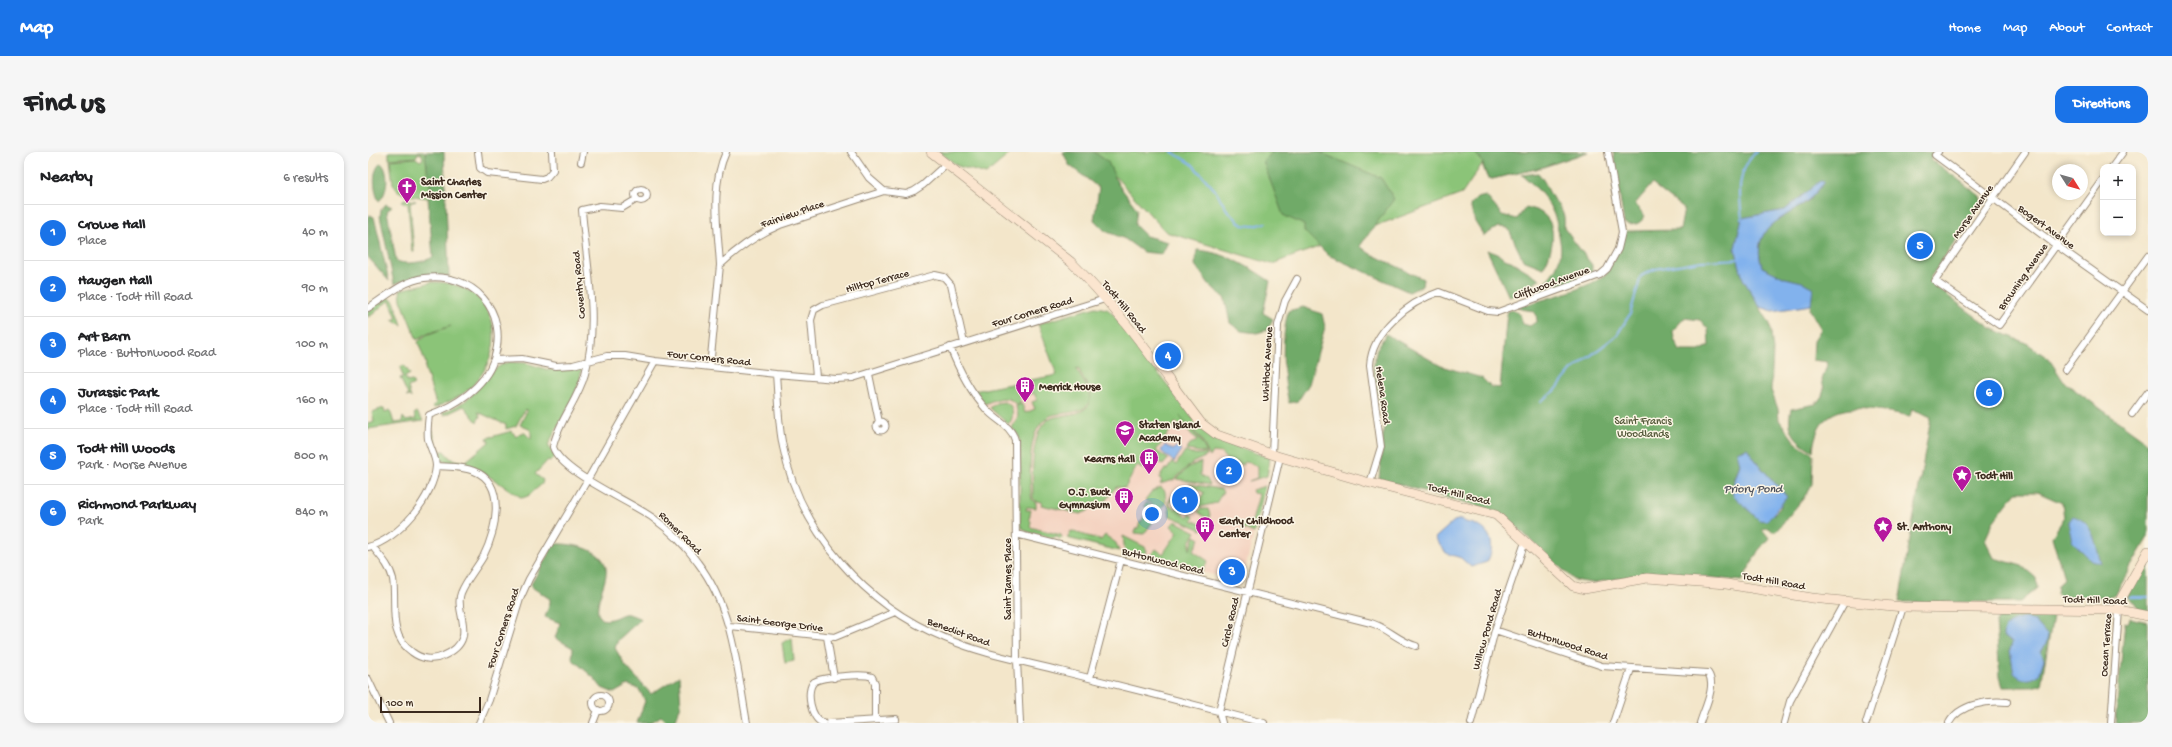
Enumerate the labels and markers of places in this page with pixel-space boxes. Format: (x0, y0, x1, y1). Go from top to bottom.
church icon: Saint Charles Mission Center (396, 176, 418, 204)
place label: Saint Charles Mission Center (421, 176, 487, 202)
pin: 5 (1907, 231, 1933, 261)
pin: 4 (1155, 341, 1181, 371)
building icon: Merrick House (1014, 375, 1036, 403)
pin: 6 (1976, 378, 2002, 408)
place label: Merrick House (1039, 382, 1102, 394)
school or university icon: Staten Island Academy (1114, 419, 1136, 447)
place label: Staten Island Academy (1138, 419, 1201, 445)
building icon: Kearns Hall (1138, 447, 1160, 475)
place label: Kearns Hall (1083, 454, 1136, 466)
pin: 2 (1216, 456, 1242, 486)
place icon: Todt Hill (1951, 464, 1973, 492)
place label: Todt Hill (1975, 470, 2014, 483)
pin: 1 (1172, 485, 1198, 515)
building icon: O.J. Buck Gymnasium (1113, 486, 1135, 514)
place label: O.J. Buck Gymnasium (1059, 487, 1112, 512)
building icon: Early Childhood Center (1194, 515, 1216, 543)
place icon: St. Anthony (1872, 515, 1894, 543)
place label: Early Childhood Center (1218, 516, 1295, 541)
place label: St. Anthony (1897, 521, 1952, 534)
pin: 3 (1219, 557, 1245, 587)

